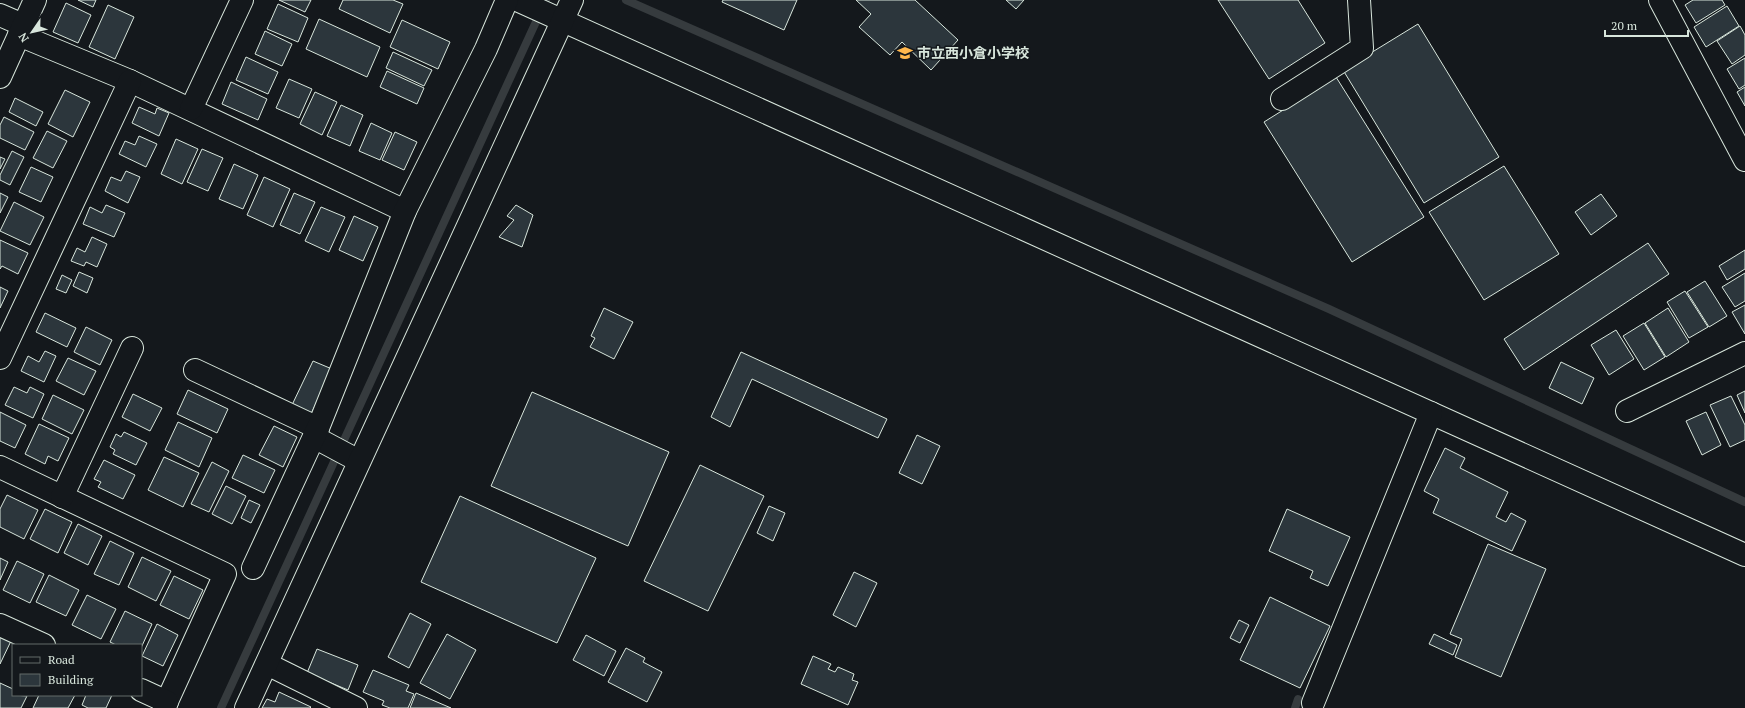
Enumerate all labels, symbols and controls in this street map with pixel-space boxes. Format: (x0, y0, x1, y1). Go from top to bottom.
north arrow (12, 12, 52, 52)
scale bar (1605, 12, 1688, 38)
text: 20 m (1611, 18, 1638, 33)
text: N (15, 30, 32, 45)
place label: 市立西小倉小学校 (917, 43, 1029, 62)
school or university icon: 市立西小倉小学校 (896, 44, 914, 62)
legend (12, 644, 142, 696)
text: Road (48, 652, 75, 667)
text: Building (48, 672, 94, 687)

